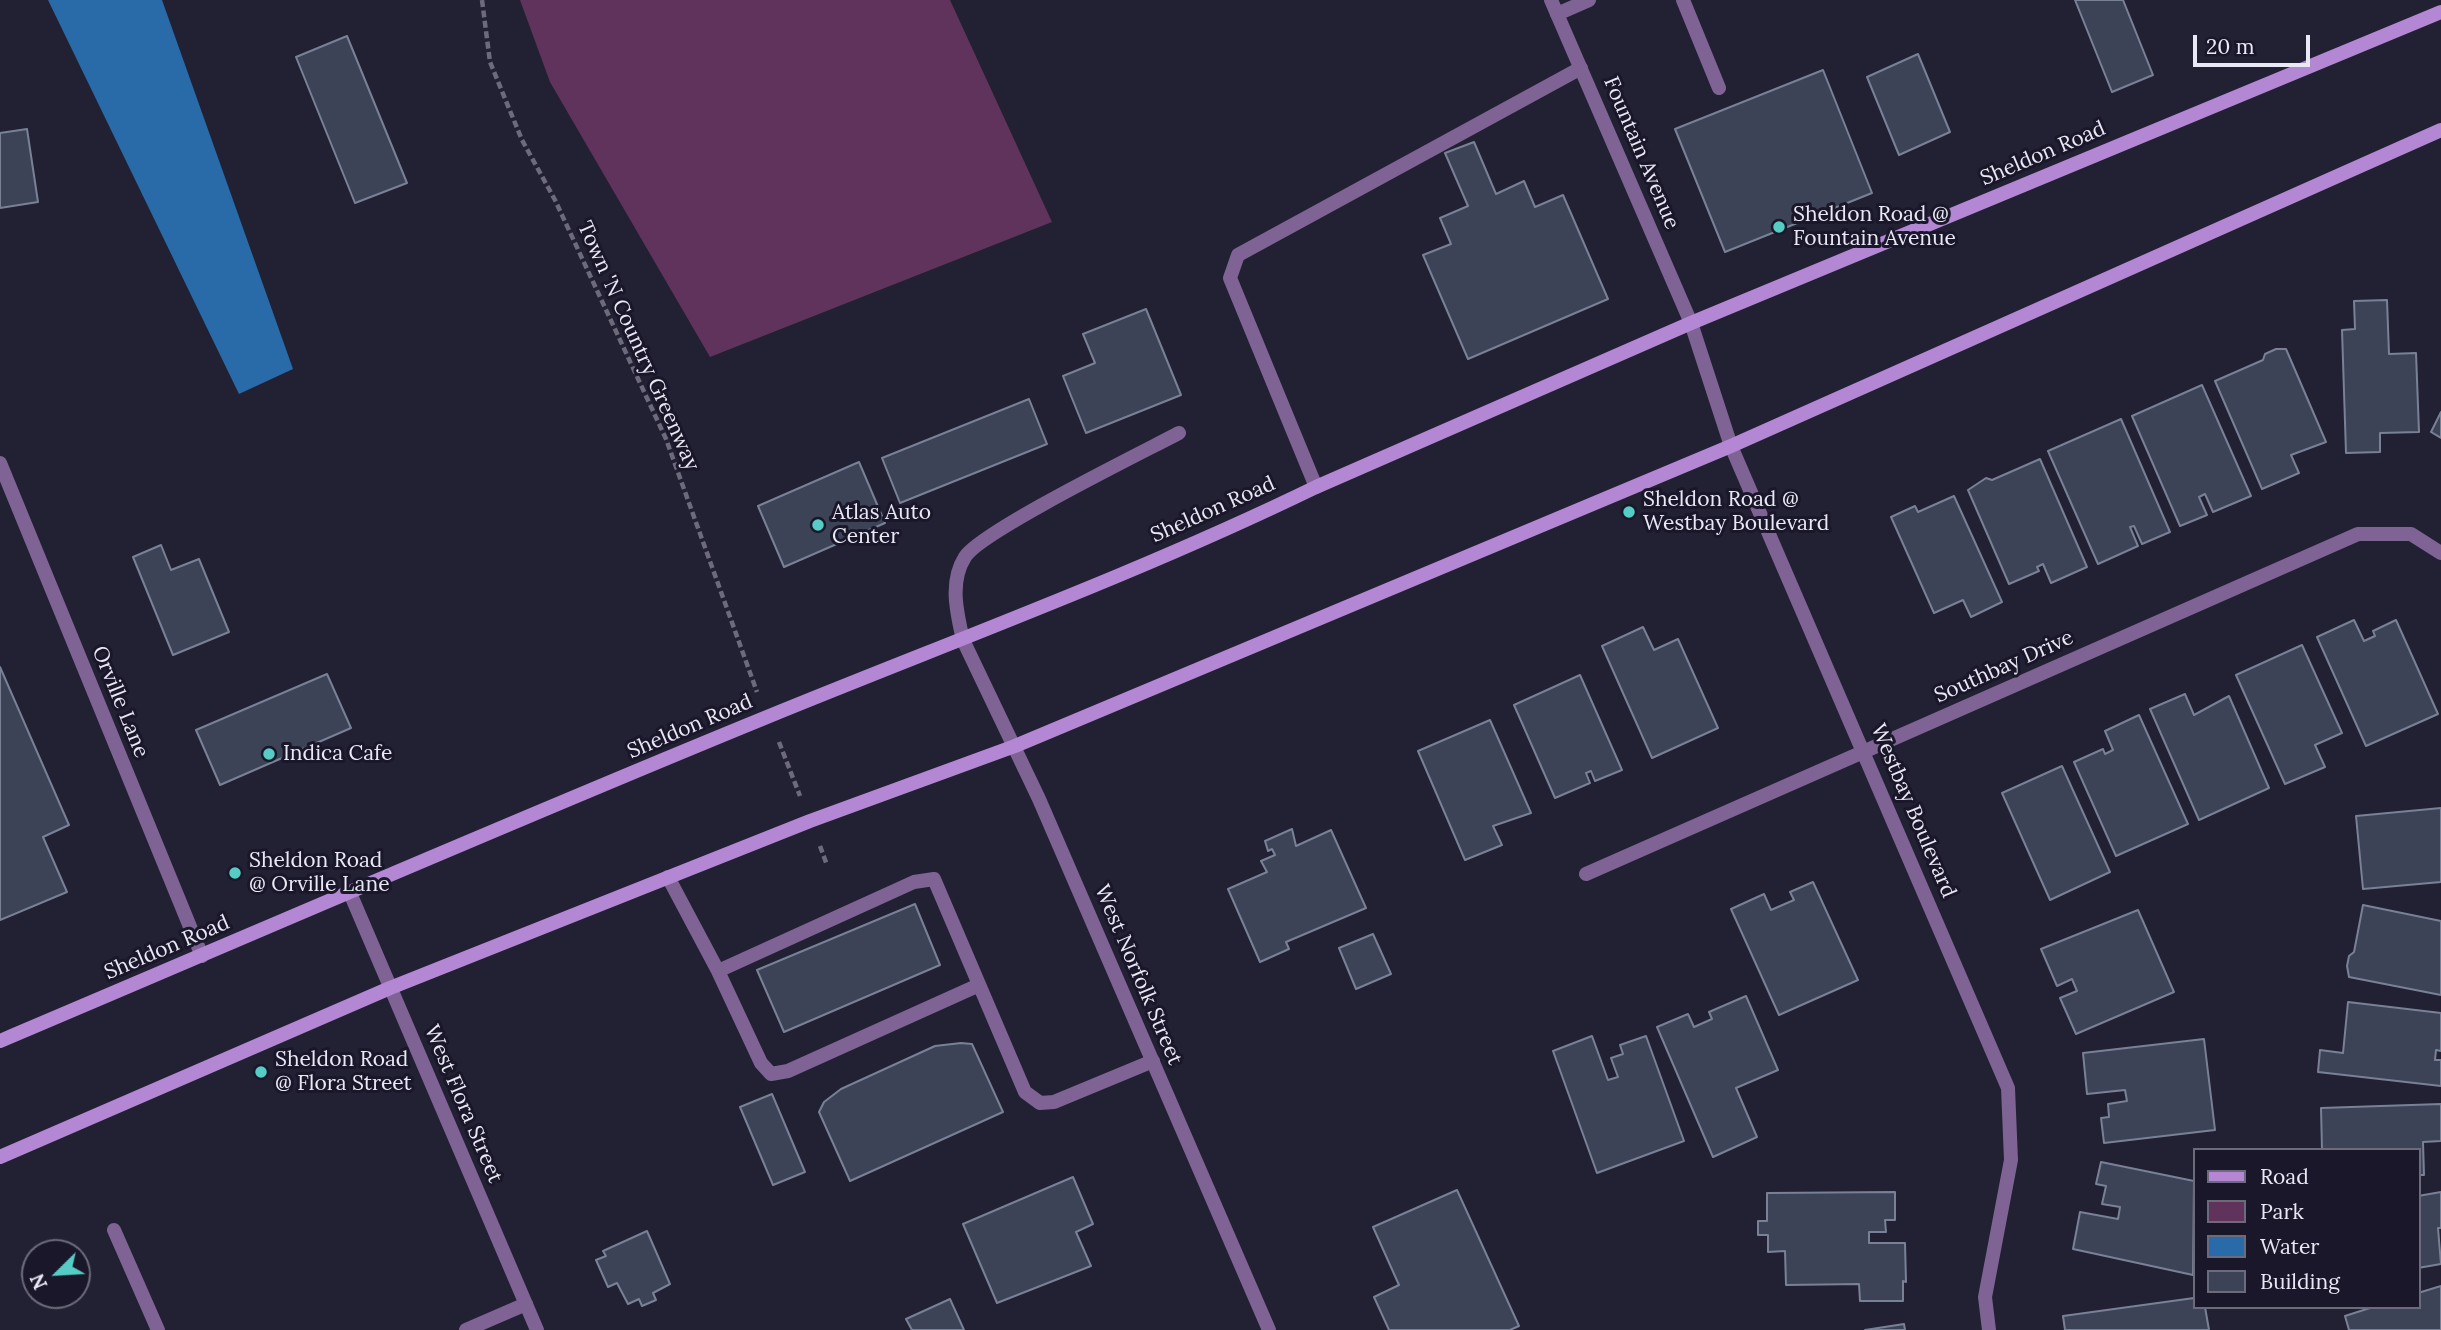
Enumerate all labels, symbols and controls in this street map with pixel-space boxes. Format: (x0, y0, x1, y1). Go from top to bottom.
scale bar (2196, 21, 2313, 65)
text: 20 m (2206, 33, 2255, 60)
street label: Fountain Avenue (1598, 73, 1684, 233)
street label: Sheldon Road (1977, 116, 2109, 192)
place label: Sheldon Road @ Fountain Avenue (1793, 202, 1956, 252)
street label: Town 'N Country Greenway (572, 218, 704, 474)
marker: Sheldon Road @ Fountain Avenue (1771, 219, 1787, 235)
street label: Sheldon Road (1147, 471, 1279, 549)
place label: Sheldon Road @ Westbay Boulevard (1643, 487, 1829, 537)
place label: Atlas Auto Center (832, 500, 931, 550)
marker: Sheldon Road @ Westbay Boulevard (1621, 504, 1637, 520)
marker: Atlas Auto Center (810, 517, 826, 533)
street label: Southbay Drive (1931, 625, 2077, 709)
street label: Orville Lane (86, 642, 154, 762)
street label: Sheldon Road (624, 689, 756, 765)
street label: Westbay Boulevard (1865, 720, 1961, 902)
place label: Indica Cafe (283, 741, 392, 767)
marker: Indica Cafe (261, 746, 277, 762)
place label: Sheldon Road @ Orville Lane (249, 848, 390, 898)
marker: Sheldon Road @ Orville Lane (227, 865, 243, 881)
street label: West Norfolk Street (1089, 881, 1187, 1069)
street label: Sheldon Road (101, 910, 233, 986)
street label: West Flora Street (418, 1021, 508, 1187)
place label: Sheldon Road @ Flora Street (275, 1047, 412, 1097)
marker: Sheldon Road @ Flora Street (253, 1064, 269, 1080)
legend (2192, 1148, 2420, 1309)
text: Road (2260, 1163, 2309, 1190)
text: Park (2260, 1198, 2304, 1225)
text: Water (2260, 1233, 2319, 1260)
north arrow (21, 1239, 91, 1309)
text: Building (2260, 1268, 2340, 1295)
text: N (25, 1270, 53, 1293)

